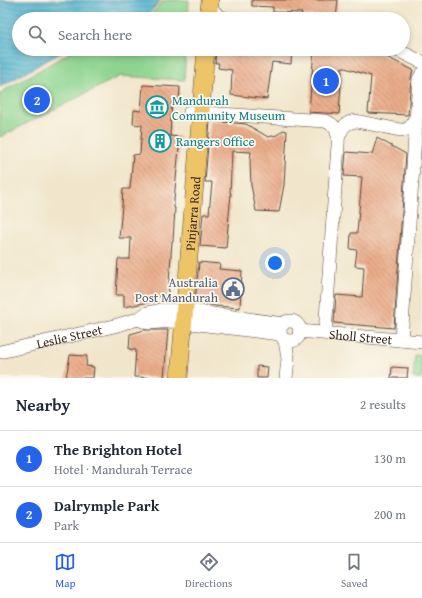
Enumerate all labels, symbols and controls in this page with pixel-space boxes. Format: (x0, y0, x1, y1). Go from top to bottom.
search box (12, 12, 410, 56)
icon: search (26, 23, 48, 45)
text: Search here (58, 24, 132, 45)
pin: 1 (313, 66, 339, 96)
pin: 2 (24, 85, 50, 115)
place label: Mandurah Community Museum (172, 91, 286, 125)
museum icon: Mandurah Community Museum (144, 94, 170, 120)
building icon: Rangers Office (147, 128, 173, 154)
place label: Rangers Office (176, 132, 255, 151)
street label: Pinjarra Road (180, 176, 206, 251)
your location (265, 253, 285, 273)
place label: Australia Post Mandurah (135, 273, 219, 307)
public building icon: Australia Post Mandurah (220, 276, 246, 302)
street label: Leslie Street (35, 320, 104, 353)
street label: Sholl Street (328, 325, 394, 349)
text: Nearby (16, 392, 70, 417)
text: 2 results (360, 395, 406, 414)
text: The Brighton Hotel (54, 439, 182, 460)
text: 1 (26, 449, 32, 468)
text: 130 m (374, 449, 406, 468)
text: Hotel · Mandurah Terrace (54, 460, 193, 479)
text: Dalrymple Park (54, 495, 159, 516)
text: 2 (26, 505, 32, 524)
text: 200 m (374, 505, 406, 524)
text: Park (54, 516, 79, 535)
tab: Map (54, 551, 76, 591)
tab: Directions (185, 551, 232, 591)
tab: Saved (341, 551, 368, 591)

